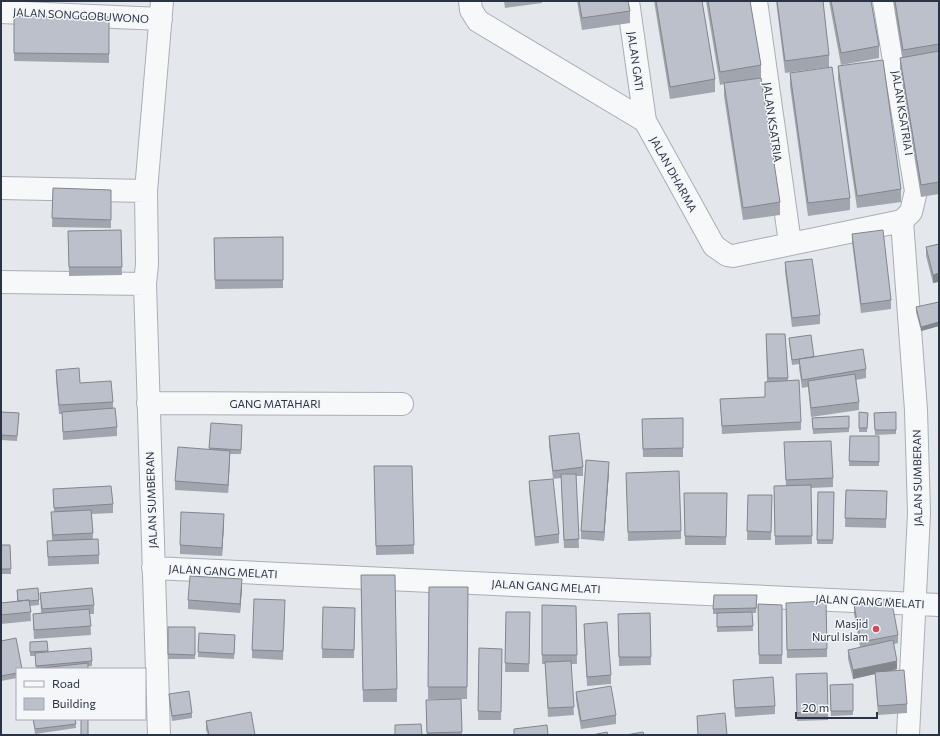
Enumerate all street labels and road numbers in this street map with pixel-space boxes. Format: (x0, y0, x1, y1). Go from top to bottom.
street label: JALAN SONGGOBUWONO (13, 5, 149, 26)
street label: JALAN GATI (624, 30, 647, 92)
street label: JALAN KSATRIA I (889, 70, 916, 157)
street label: JALAN KSATRIA (760, 81, 785, 163)
street label: JALAN DHARMA (647, 134, 700, 215)
street label: GANG MATAHARI (229, 397, 321, 410)
street label: JALAN SUMBERAN (910, 429, 925, 527)
street label: JALAN SUMBERAN (143, 451, 160, 549)
street label: JALAN GANG MELATI (168, 562, 278, 581)
street label: JALAN GANG MELATI (491, 577, 601, 596)
street label: JALAN GANG MELATI (815, 592, 925, 611)

